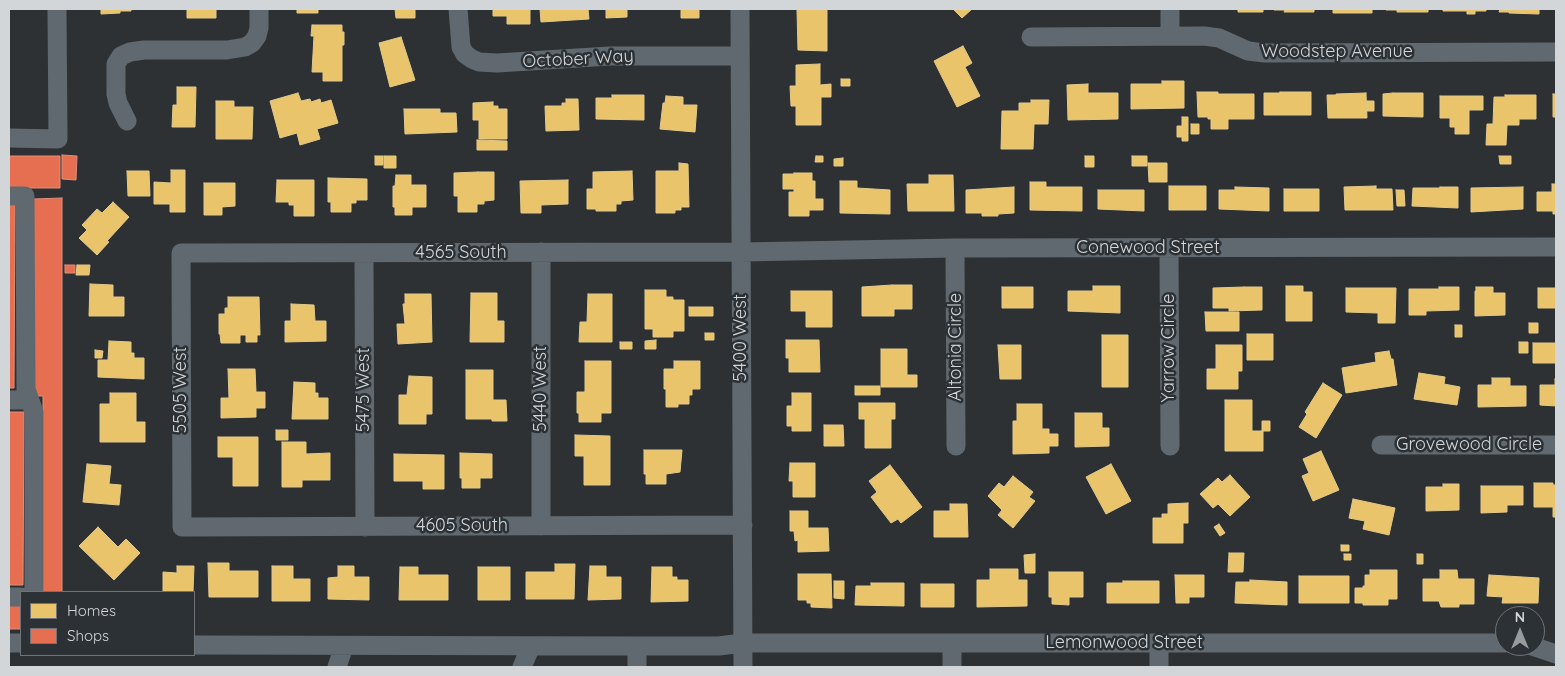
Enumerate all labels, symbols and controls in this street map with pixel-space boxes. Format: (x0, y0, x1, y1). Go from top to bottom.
street label: Woodstep Avenue (1261, 41, 1413, 63)
street label: October Way (522, 45, 634, 73)
street label: Conewood Street (1076, 237, 1220, 259)
street label: 4565 South (415, 242, 507, 264)
street label: Altonia Circle (945, 293, 967, 401)
street label: 5400 West (730, 294, 752, 382)
street label: Yarrow Circle (1158, 294, 1180, 402)
street label: 5440 West (530, 346, 552, 432)
street label: 5505 West (170, 347, 192, 433)
street label: 5475 West (353, 348, 375, 432)
street label: Grovewood Circle (1396, 434, 1542, 456)
street label: 4605 South (416, 515, 508, 537)
legend (20, 591, 195, 656)
text: Homes (67, 601, 116, 620)
north arrow (1495, 606, 1545, 656)
text: N (1515, 608, 1525, 626)
text: Shops (67, 626, 109, 645)
street label: Lemonwood Street (1045, 632, 1203, 654)

